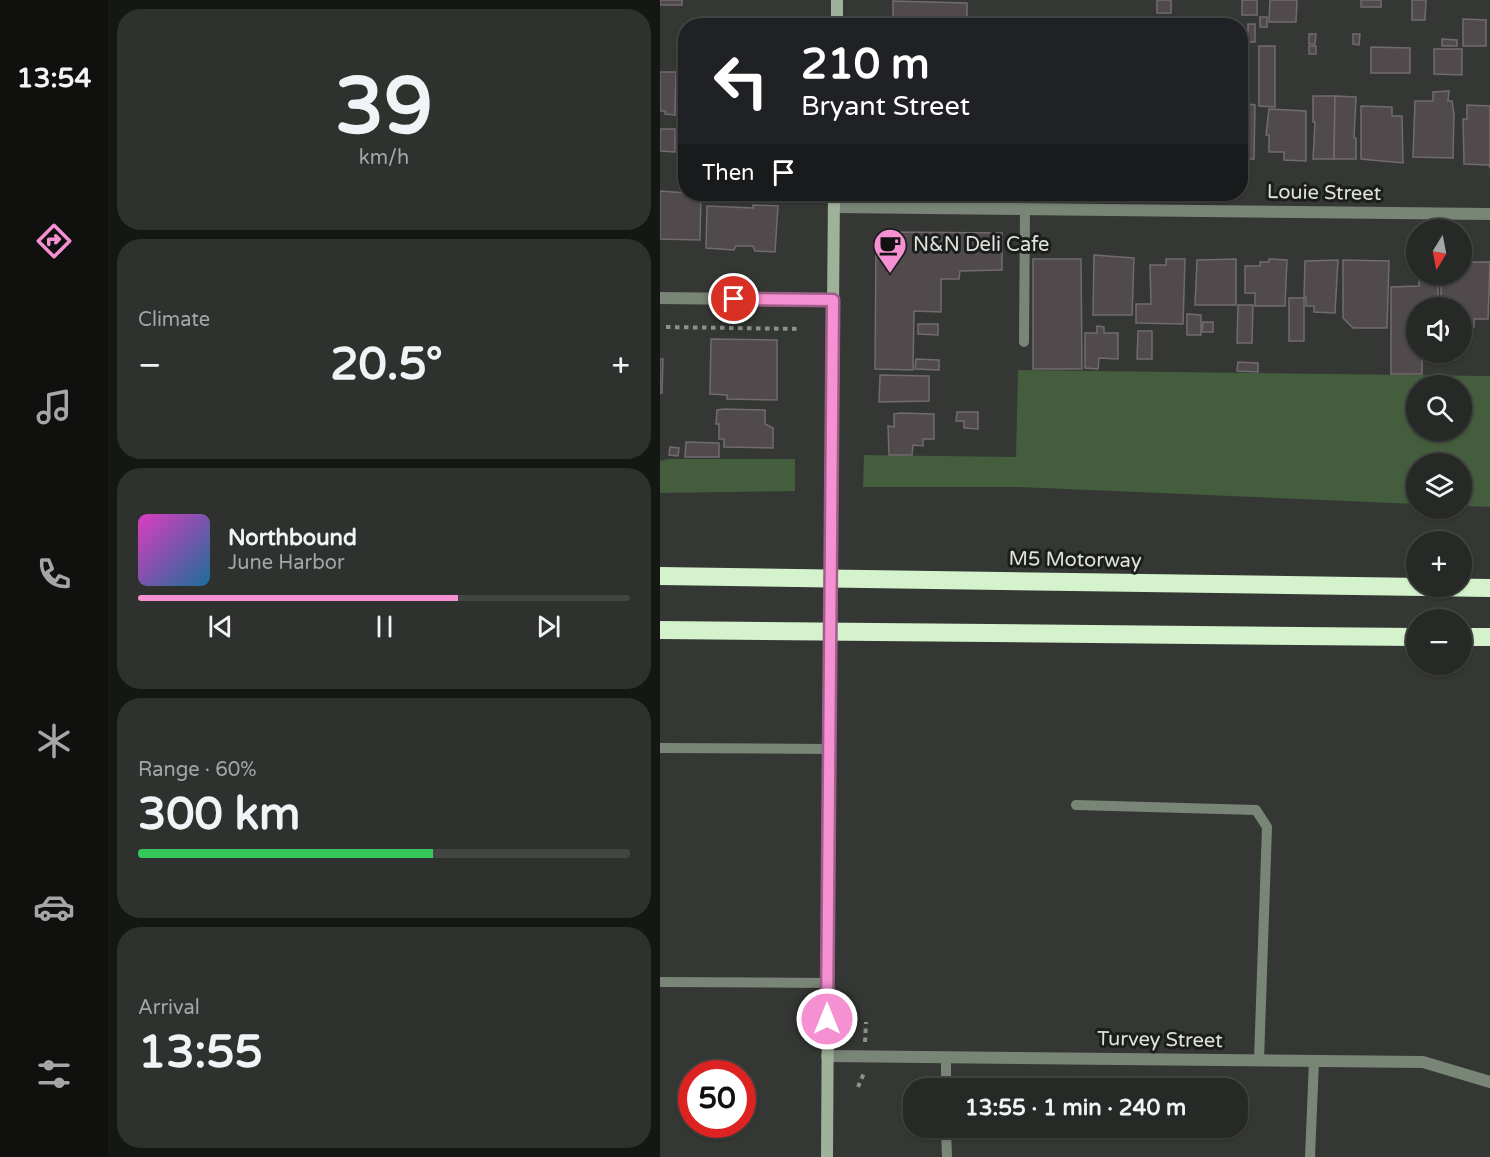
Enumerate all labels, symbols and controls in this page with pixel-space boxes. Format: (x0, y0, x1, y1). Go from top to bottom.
text: 210 m (801, 39, 930, 90)
icon: left (702, 42, 780, 120)
text: 39 (335, 60, 433, 154)
text: 13:54 (17, 62, 91, 95)
text: Bryant Street (801, 90, 970, 123)
text: km/h (359, 146, 409, 170)
icon: arrive (767, 156, 800, 189)
text: Then (702, 160, 755, 186)
street label: Louie Street (1267, 180, 1382, 206)
north arrow (1406, 219, 1472, 285)
map controls (1406, 219, 1472, 675)
icon: directions (33, 220, 75, 262)
cafe icon: N&N Deli Cafe (872, 227, 908, 274)
place label: N&N Deli Cafe (913, 233, 1049, 257)
pin (708, 273, 759, 324)
icon: arrive (717, 282, 750, 315)
button: sound (1406, 297, 1472, 363)
text: Climate (138, 308, 210, 332)
text: 20.5° (330, 338, 443, 392)
text: − (138, 346, 162, 385)
text: + (611, 346, 630, 385)
button: search (1406, 375, 1472, 441)
icon: music (33, 386, 75, 428)
button: layers (1406, 453, 1472, 519)
text: Northbound (228, 525, 357, 551)
button: + (1406, 531, 1472, 597)
street label: M5 Motorway (1008, 547, 1142, 573)
text: June Harbor (228, 551, 345, 575)
icon: phone (33, 553, 75, 595)
button: − (1406, 609, 1472, 675)
icon: previous (204, 610, 237, 643)
icon: pause (368, 610, 401, 643)
icon: next (532, 610, 565, 643)
icon: climate (33, 720, 75, 762)
text: Range · 60% (138, 758, 257, 782)
text: 300 km (138, 788, 300, 842)
icon: car (33, 886, 75, 928)
position arrow (795, 987, 859, 1051)
text: Arrival (138, 996, 200, 1020)
text: 13:55 (138, 1026, 263, 1080)
street label: Turvey Street (1097, 1027, 1223, 1053)
icon: filters (33, 1053, 75, 1095)
speed limit sign: 50 (678, 1060, 756, 1138)
text: 13:55 · 1 min · 240 m (965, 1095, 1186, 1121)

